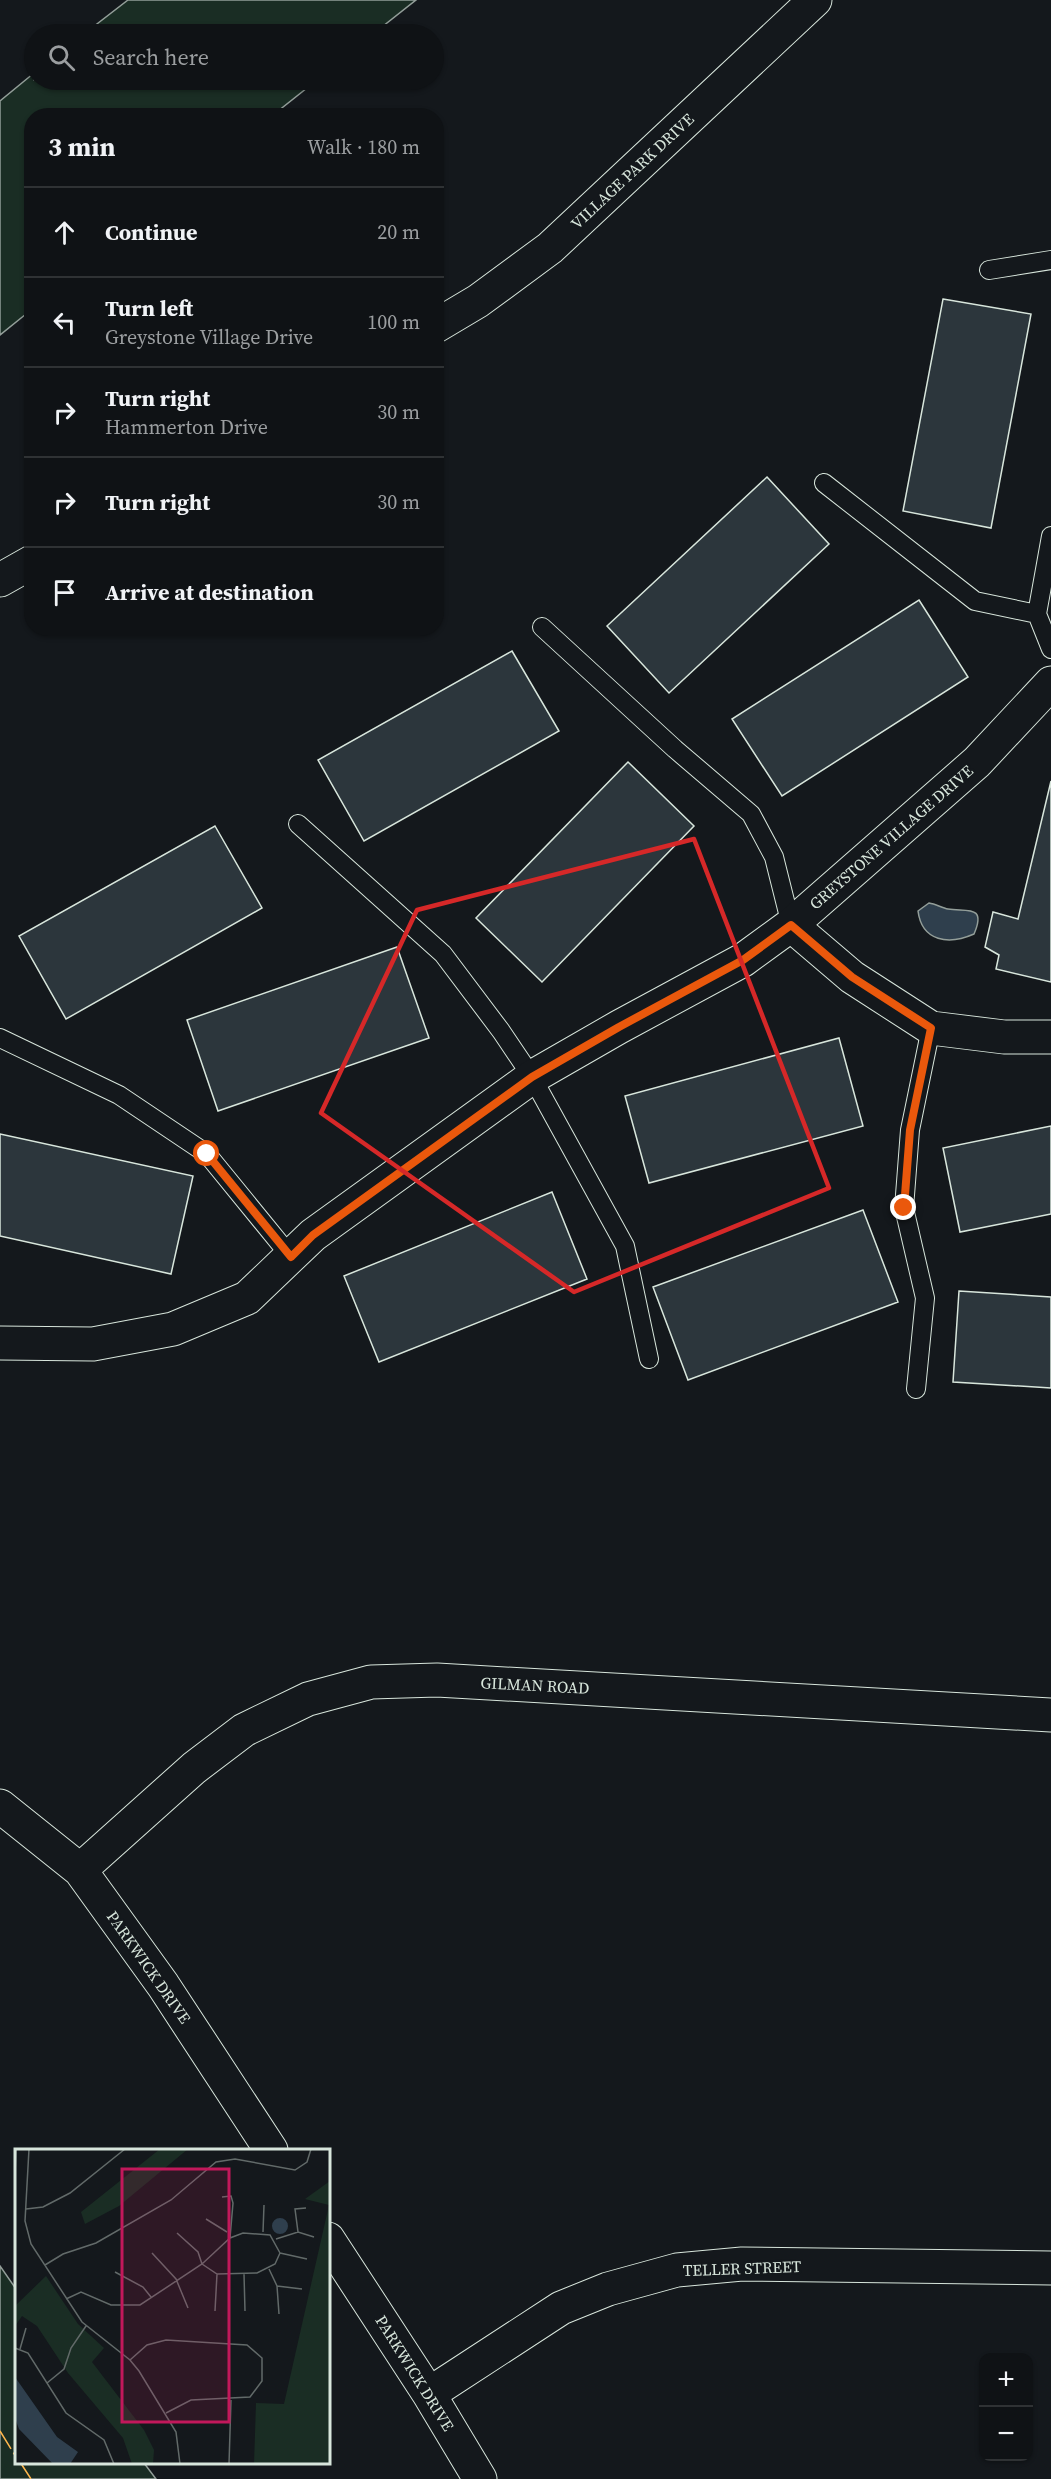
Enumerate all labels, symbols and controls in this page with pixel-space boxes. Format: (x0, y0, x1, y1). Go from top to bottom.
search box (24, 24, 444, 90)
icon: search (45, 41, 78, 74)
text: Search here (93, 42, 209, 72)
street label: VILLAGE PARK DRIVE (566, 108, 699, 234)
text: 3 min (48, 129, 115, 165)
text: Walk · 180 m (307, 133, 420, 161)
icon: ahead (48, 216, 81, 249)
text: Continue (105, 217, 198, 247)
text: 20 m (377, 218, 420, 246)
text: Turn left (105, 293, 193, 323)
icon: left (48, 306, 81, 339)
text: 100 m (367, 308, 420, 336)
text: Greystone Village Drive (105, 323, 313, 351)
text: Turn right (105, 383, 210, 413)
icon: right (48, 396, 81, 429)
text: 30 m (377, 398, 420, 426)
text: Hammerton Drive (105, 413, 268, 441)
icon: right (48, 486, 81, 519)
text: Turn right (105, 487, 210, 517)
text: 30 m (377, 488, 420, 516)
icon: arrive (48, 576, 81, 609)
text: Arrive at destination (105, 577, 314, 607)
street label: GREYSTONE VILLAGE DRIVE (804, 759, 978, 914)
route start (193, 1140, 219, 1166)
route end (890, 1194, 916, 1220)
street label: GILMAN ROAD (480, 1671, 590, 1699)
street label: PARKWICK DRIVE (102, 1906, 196, 2028)
inset map (15, 2149, 330, 2464)
street label: TELLER STREET (682, 2255, 802, 2281)
street label: PARKWICK DRIVE (370, 2311, 460, 2435)
map controls (979, 2353, 1033, 2461)
button: + (979, 2353, 1033, 2407)
button: − (979, 2407, 1033, 2461)

